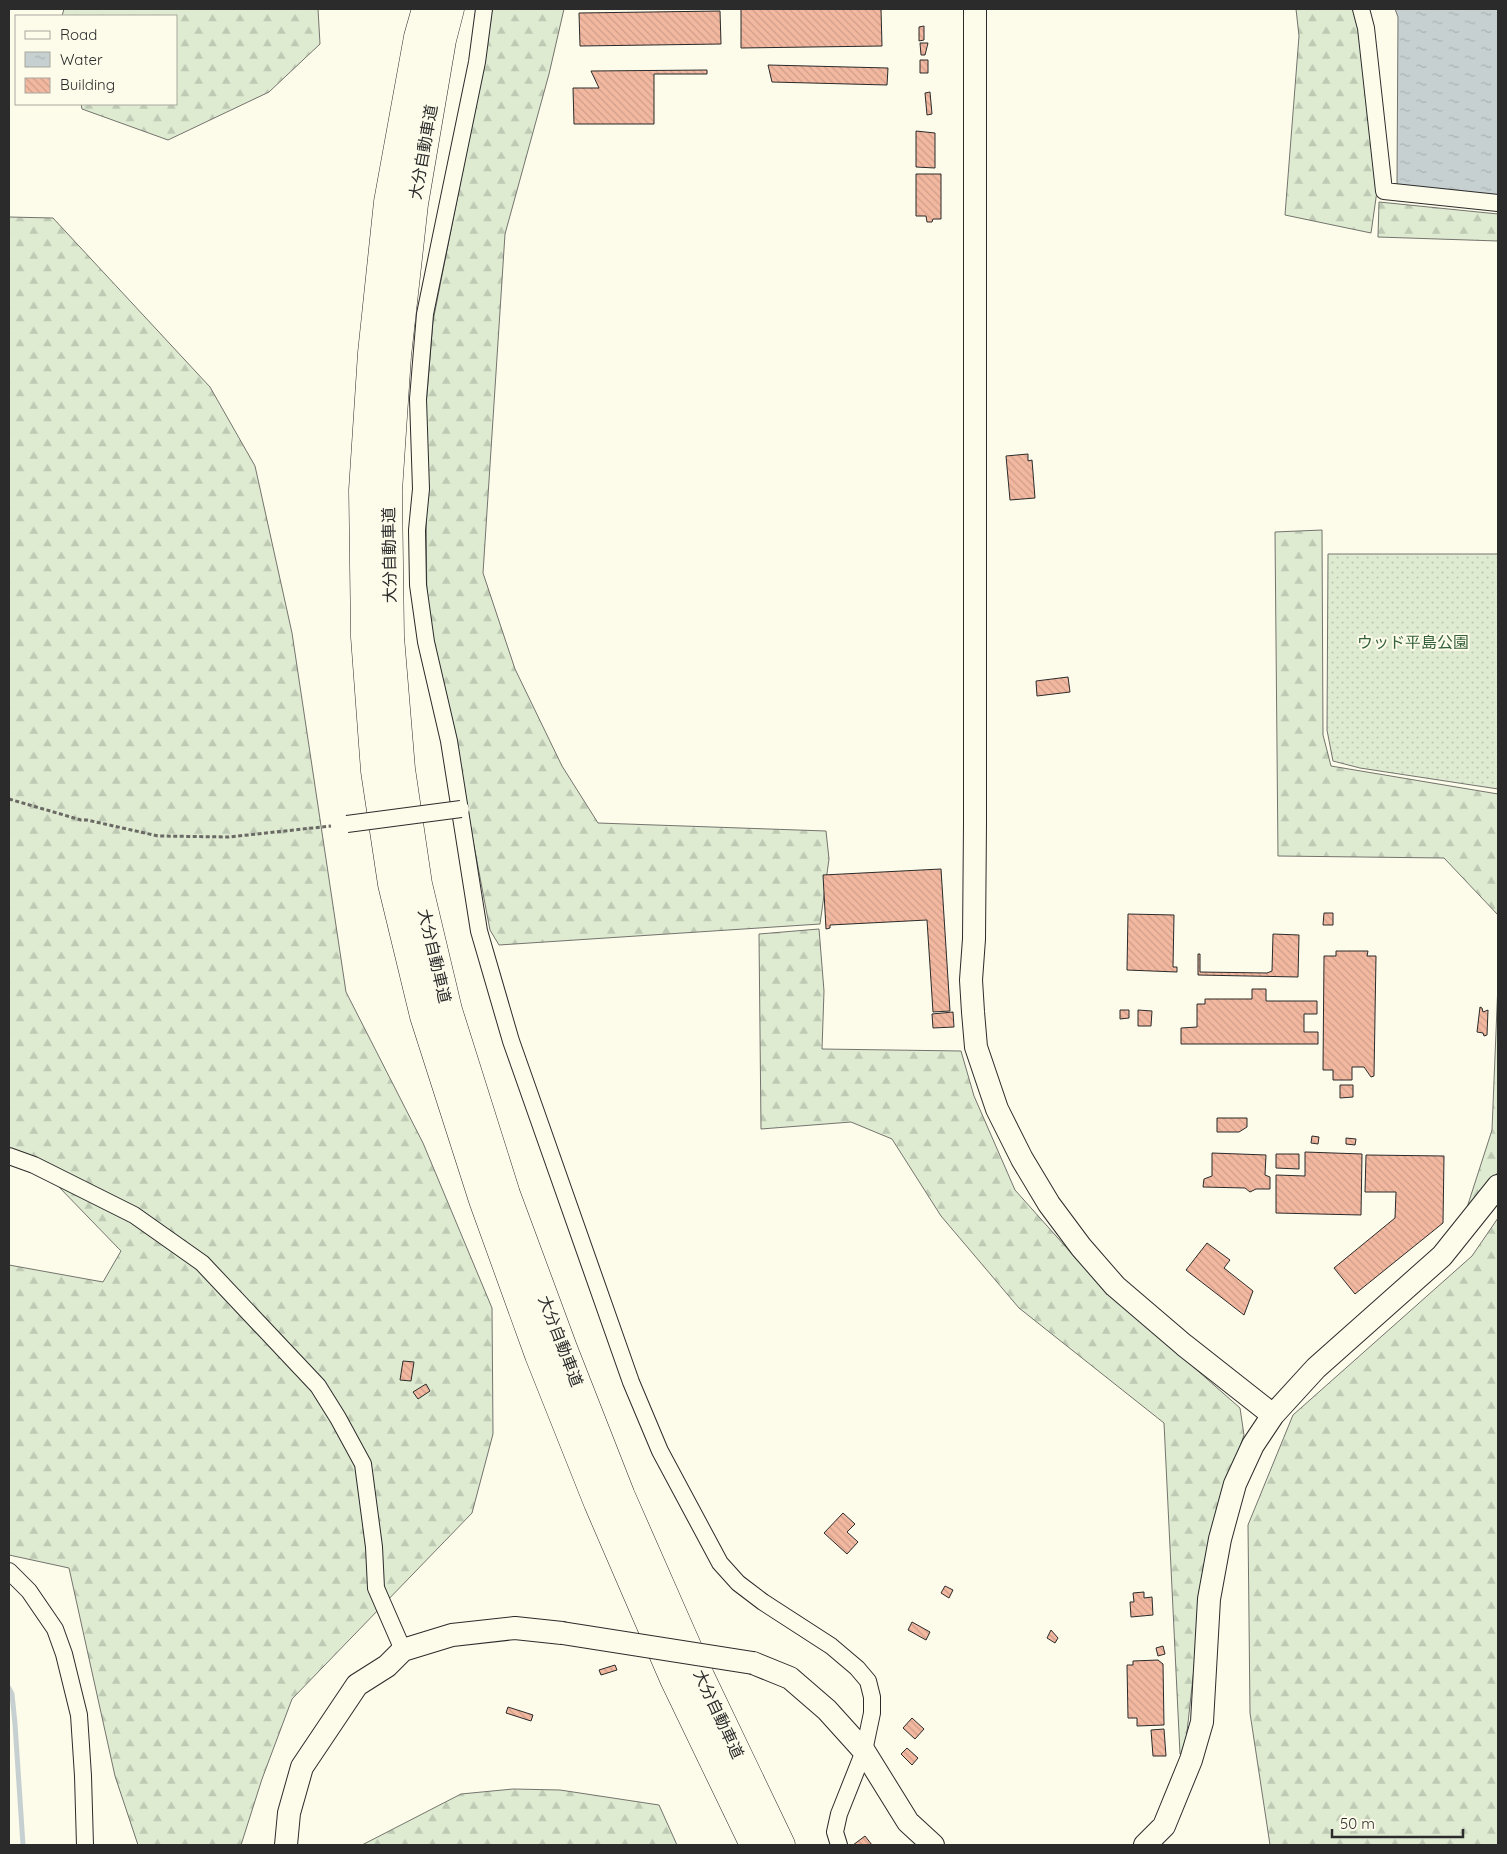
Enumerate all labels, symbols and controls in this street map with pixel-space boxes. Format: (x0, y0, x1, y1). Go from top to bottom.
legend (15, 15, 178, 105)
text: Road (60, 25, 97, 44)
text: Water (60, 50, 103, 69)
text: Building (60, 75, 115, 94)
street label: 大分自動車道 (405, 103, 441, 201)
street label: 大分自動車道 (378, 507, 400, 603)
park label: ウッド平島公園 (1357, 632, 1469, 652)
street label: 大分自動車道 (414, 907, 456, 1005)
street label: 大分自動車道 (534, 1293, 588, 1389)
street label: 大分自動車道 (690, 1666, 748, 1762)
scale bar (1332, 1806, 1463, 1838)
text: 50 m (1340, 1814, 1375, 1833)

